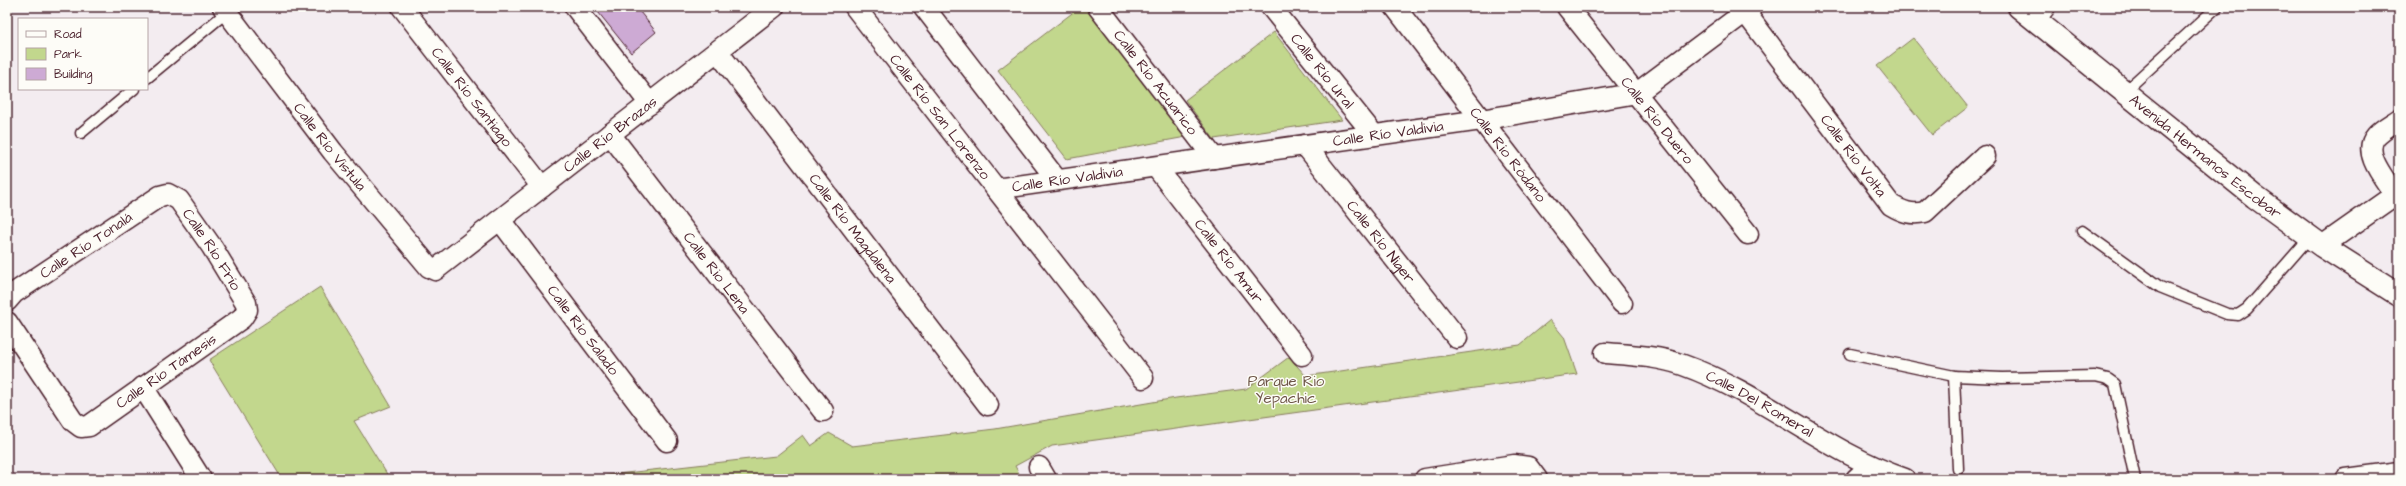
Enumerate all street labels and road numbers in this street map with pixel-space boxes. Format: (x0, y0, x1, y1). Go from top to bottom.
street label: Calle Río Acuarico (1108, 26, 1203, 140)
street label: Calle Río Ural (1285, 29, 1359, 113)
street label: Calle Río Santiago (426, 43, 518, 152)
street label: Calle Río San Lorenzo (884, 50, 996, 185)
street label: Calle Río Duero (1616, 72, 1699, 169)
street label: Avenida Hermanos Escobar (2124, 90, 2286, 224)
street label: Calle Río Brazas (559, 91, 662, 178)
street label: Calle Río Vistula (288, 98, 372, 196)
street label: Calle Río Ródano (1464, 103, 1551, 207)
street label: Calle Río Volta (1815, 110, 1891, 202)
street label: Calle Río Valdivia (1331, 115, 1445, 152)
street label: Calle Río Valdivia (1011, 161, 1124, 198)
street label: Calle Río Magdalena (804, 169, 902, 288)
street label: Calle Río Niger (1341, 196, 1420, 288)
street label: Calle Río Frío (177, 204, 246, 295)
street label: Calle Río Tonalá (36, 207, 137, 284)
street label: Calle Río Amur (1189, 215, 1268, 308)
street label: Calle Rio Lena (678, 228, 755, 319)
street label: Calle Río Salado (542, 281, 624, 380)
street label: Calle Río Támesis (112, 329, 221, 414)
street label: Calle Del Romeral (1702, 365, 1817, 443)

